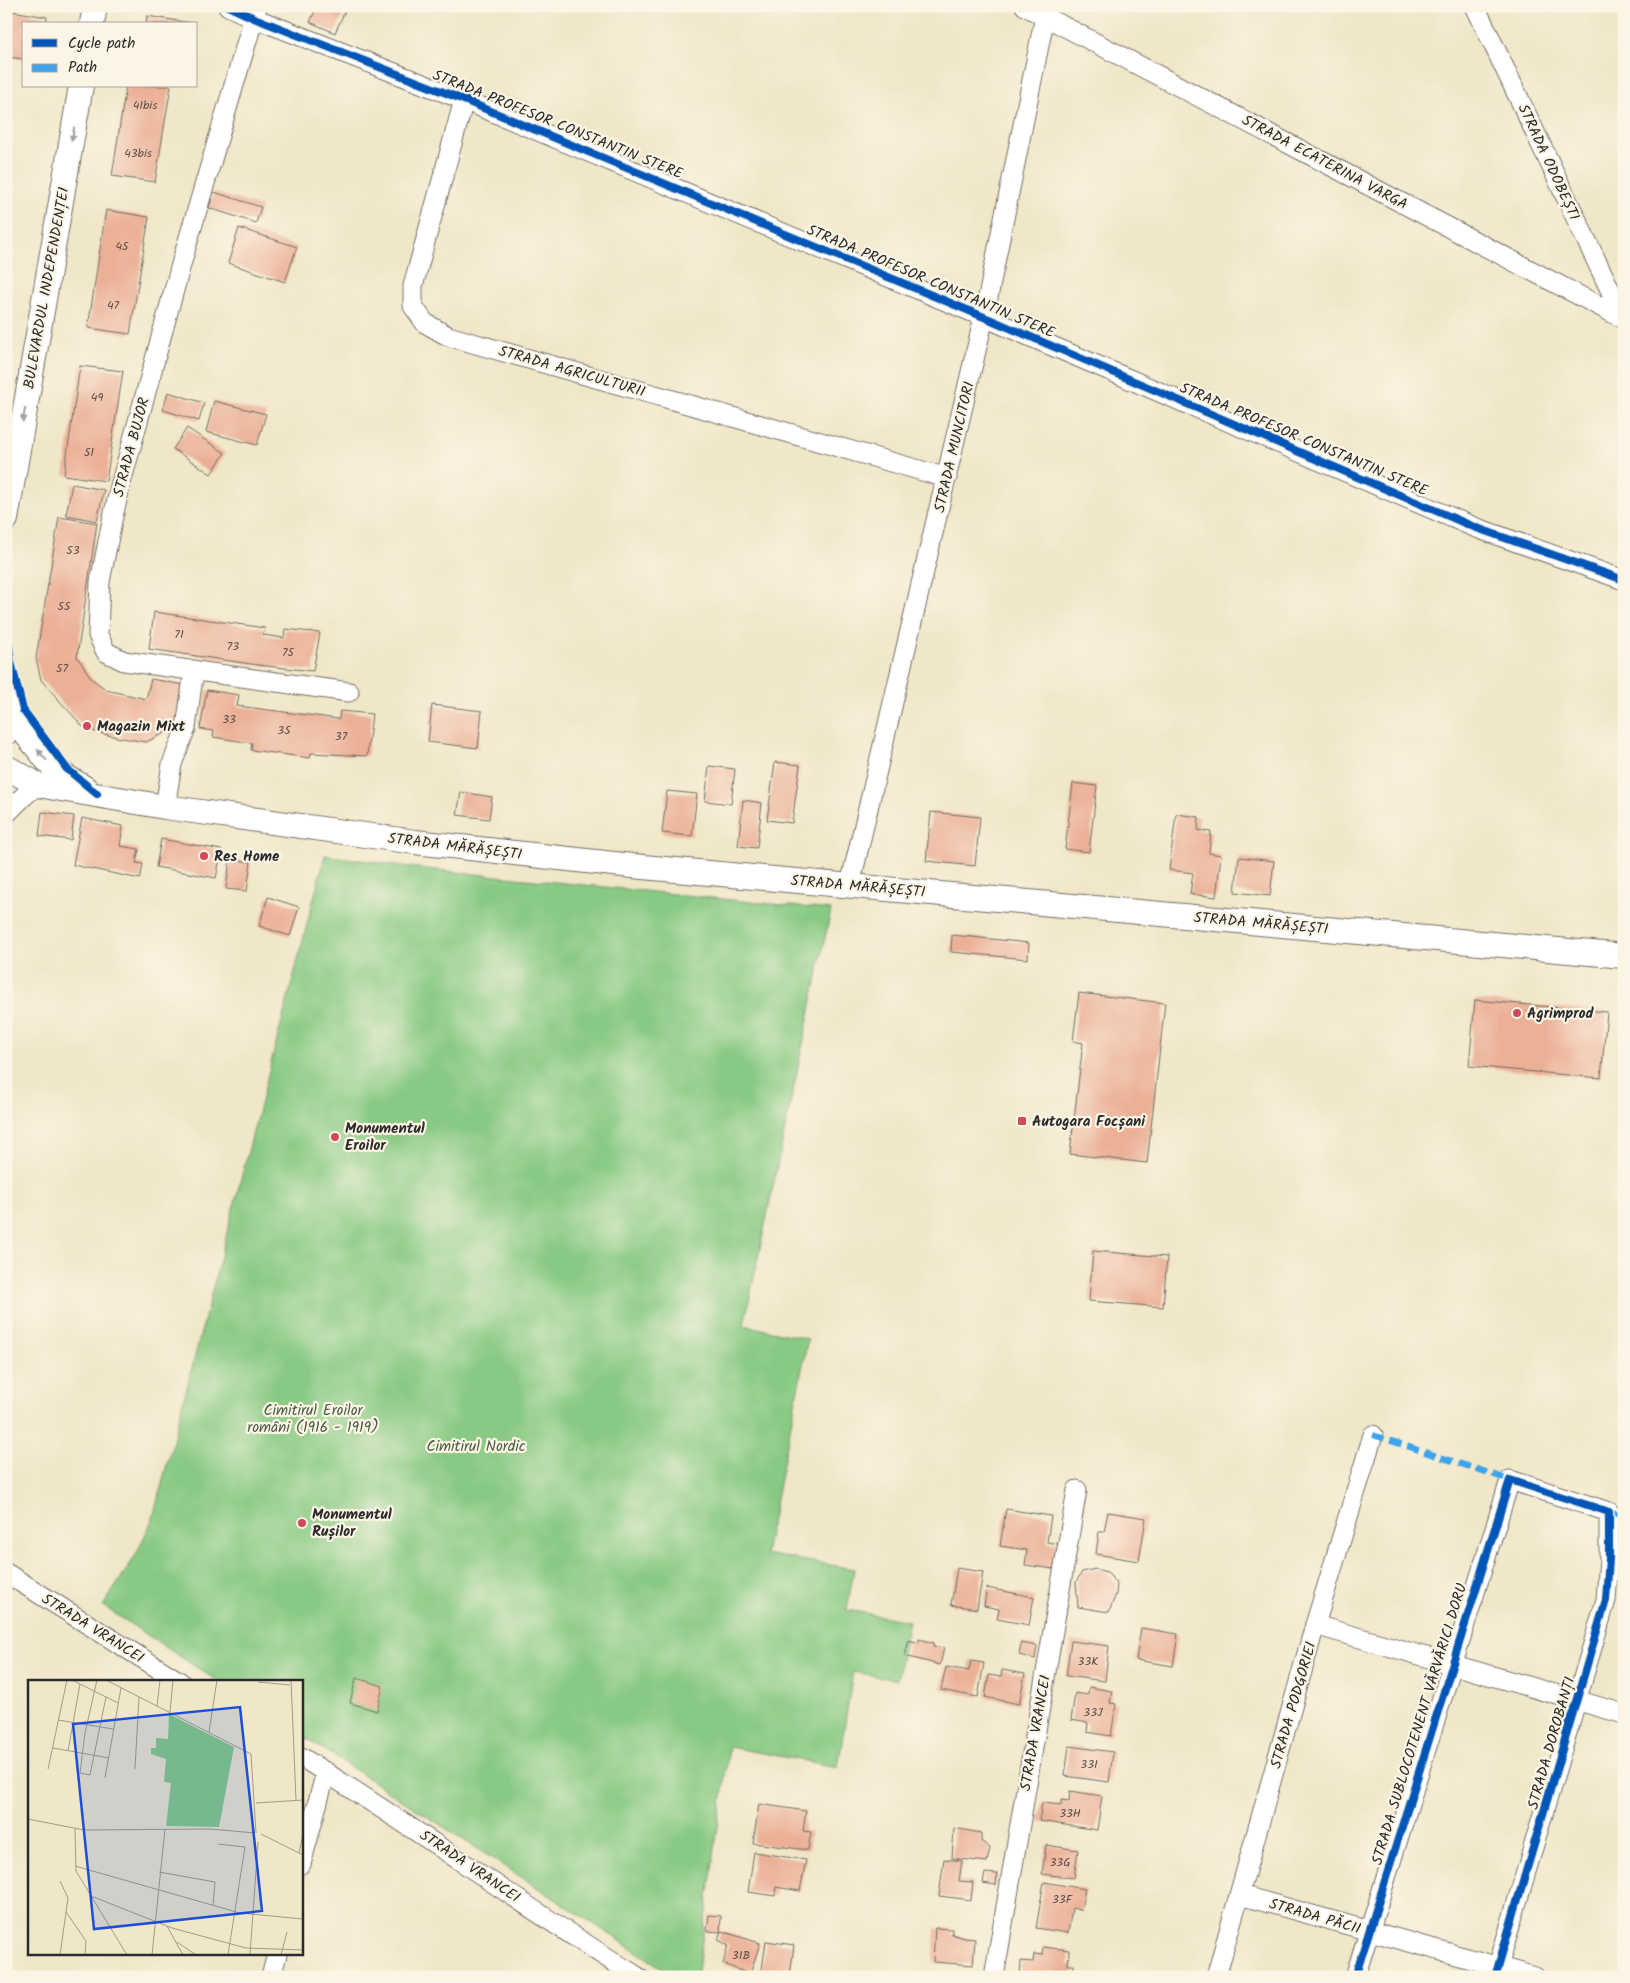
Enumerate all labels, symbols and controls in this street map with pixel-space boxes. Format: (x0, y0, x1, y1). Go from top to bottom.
legend (22, 22, 198, 88)
text: Cycle path (68, 32, 135, 56)
text: Path (68, 56, 97, 80)
street label: STRADA PROFESOR CONSTANTIN STERE (429, 64, 688, 187)
house number: 41bis (133, 96, 157, 115)
street label: STRADA ODOBEȘTI (1511, 100, 1586, 225)
street label: STRADA ECATERINA VARGA (1237, 109, 1412, 217)
one-way arrow (68, 127, 76, 143)
house number: 43bis (124, 144, 152, 163)
street label: BULEVARDUL INDEPENDENȚEI (17, 185, 77, 391)
street label: STRADA PROFESOR CONSTANTIN STERE (803, 218, 1060, 346)
house number: 45 (115, 237, 130, 256)
house number: 47 (107, 296, 120, 315)
street label: STRADA AGRICULTURII (496, 340, 648, 404)
street label: STRADA PROFESOR CONSTANTIN STERE (1176, 376, 1433, 504)
street label: STRADA MUNCITORI (928, 379, 982, 515)
house number: 49 (91, 388, 103, 407)
street label: STRADA BUJOR (107, 395, 157, 500)
one-way arrow (20, 408, 28, 424)
house number: 51 (84, 443, 94, 462)
house number: 53 (66, 541, 80, 560)
house number: 55 (58, 597, 72, 616)
house number: 71 (174, 625, 184, 644)
house number: 73 (227, 637, 239, 656)
house number: 75 (282, 643, 296, 662)
house number: 57 (56, 659, 68, 678)
house number: 33 (222, 710, 236, 729)
place label: Magazin Mixt (97, 715, 185, 739)
marker: Magazin Mixt (81, 720, 93, 732)
house number: 35 (277, 721, 292, 740)
house number: 37 (335, 727, 348, 746)
one-way arrow (37, 749, 48, 761)
street label: STRADA MĂRĂȘEȘTI (386, 827, 524, 867)
place label: Res Home (214, 845, 280, 869)
marker: Res Home (198, 850, 210, 862)
street label: STRADA MĂRĂȘEȘTI (790, 869, 927, 905)
street label: STRADA MĂRĂȘEȘTI (1193, 906, 1330, 942)
place label: Agrimprod (1527, 1002, 1595, 1026)
marker: Agrimprod (1511, 1007, 1523, 1019)
place label: Autogara Focșani (1032, 1110, 1146, 1134)
marker: Autogara Focșani (1016, 1115, 1028, 1127)
place label: Monumentul Eroilor (345, 1117, 425, 1158)
marker: Monumentul Eroilor (329, 1131, 341, 1143)
park label: Cimitirul Eroilor români (1916 - 1919) (247, 1399, 379, 1440)
park label: Cimitirul Nordic (427, 1435, 526, 1459)
place label: Monumentul Rușilor (312, 1503, 392, 1544)
marker: Monumentul Rușilor (296, 1517, 308, 1529)
street label: STRADA SUBLOCOTENENT VĂRVĂRICI DORU (1366, 1581, 1474, 1868)
street label: STRADA VRANCEI (36, 1588, 149, 1670)
street label: STRADA PODGORIEI (1264, 1639, 1324, 1772)
house number: 33K (1078, 1652, 1099, 1671)
street label: STRADA VRANCEI (1014, 1673, 1058, 1793)
street label: STRADA DOROBANȚI (1522, 1674, 1582, 1812)
inset map (28, 1680, 302, 1956)
house number: 33J (1083, 1703, 1103, 1722)
house number: 33I (1080, 1755, 1098, 1774)
house number: 33H (1059, 1804, 1081, 1823)
street label: STRADA VRANCEI (414, 1824, 525, 1910)
house number: 33G (1049, 1853, 1071, 1872)
house number: 33F (1052, 1890, 1074, 1909)
street label: STRADA PĂCII (1266, 1892, 1364, 1942)
house number: 31B (732, 1946, 750, 1965)

